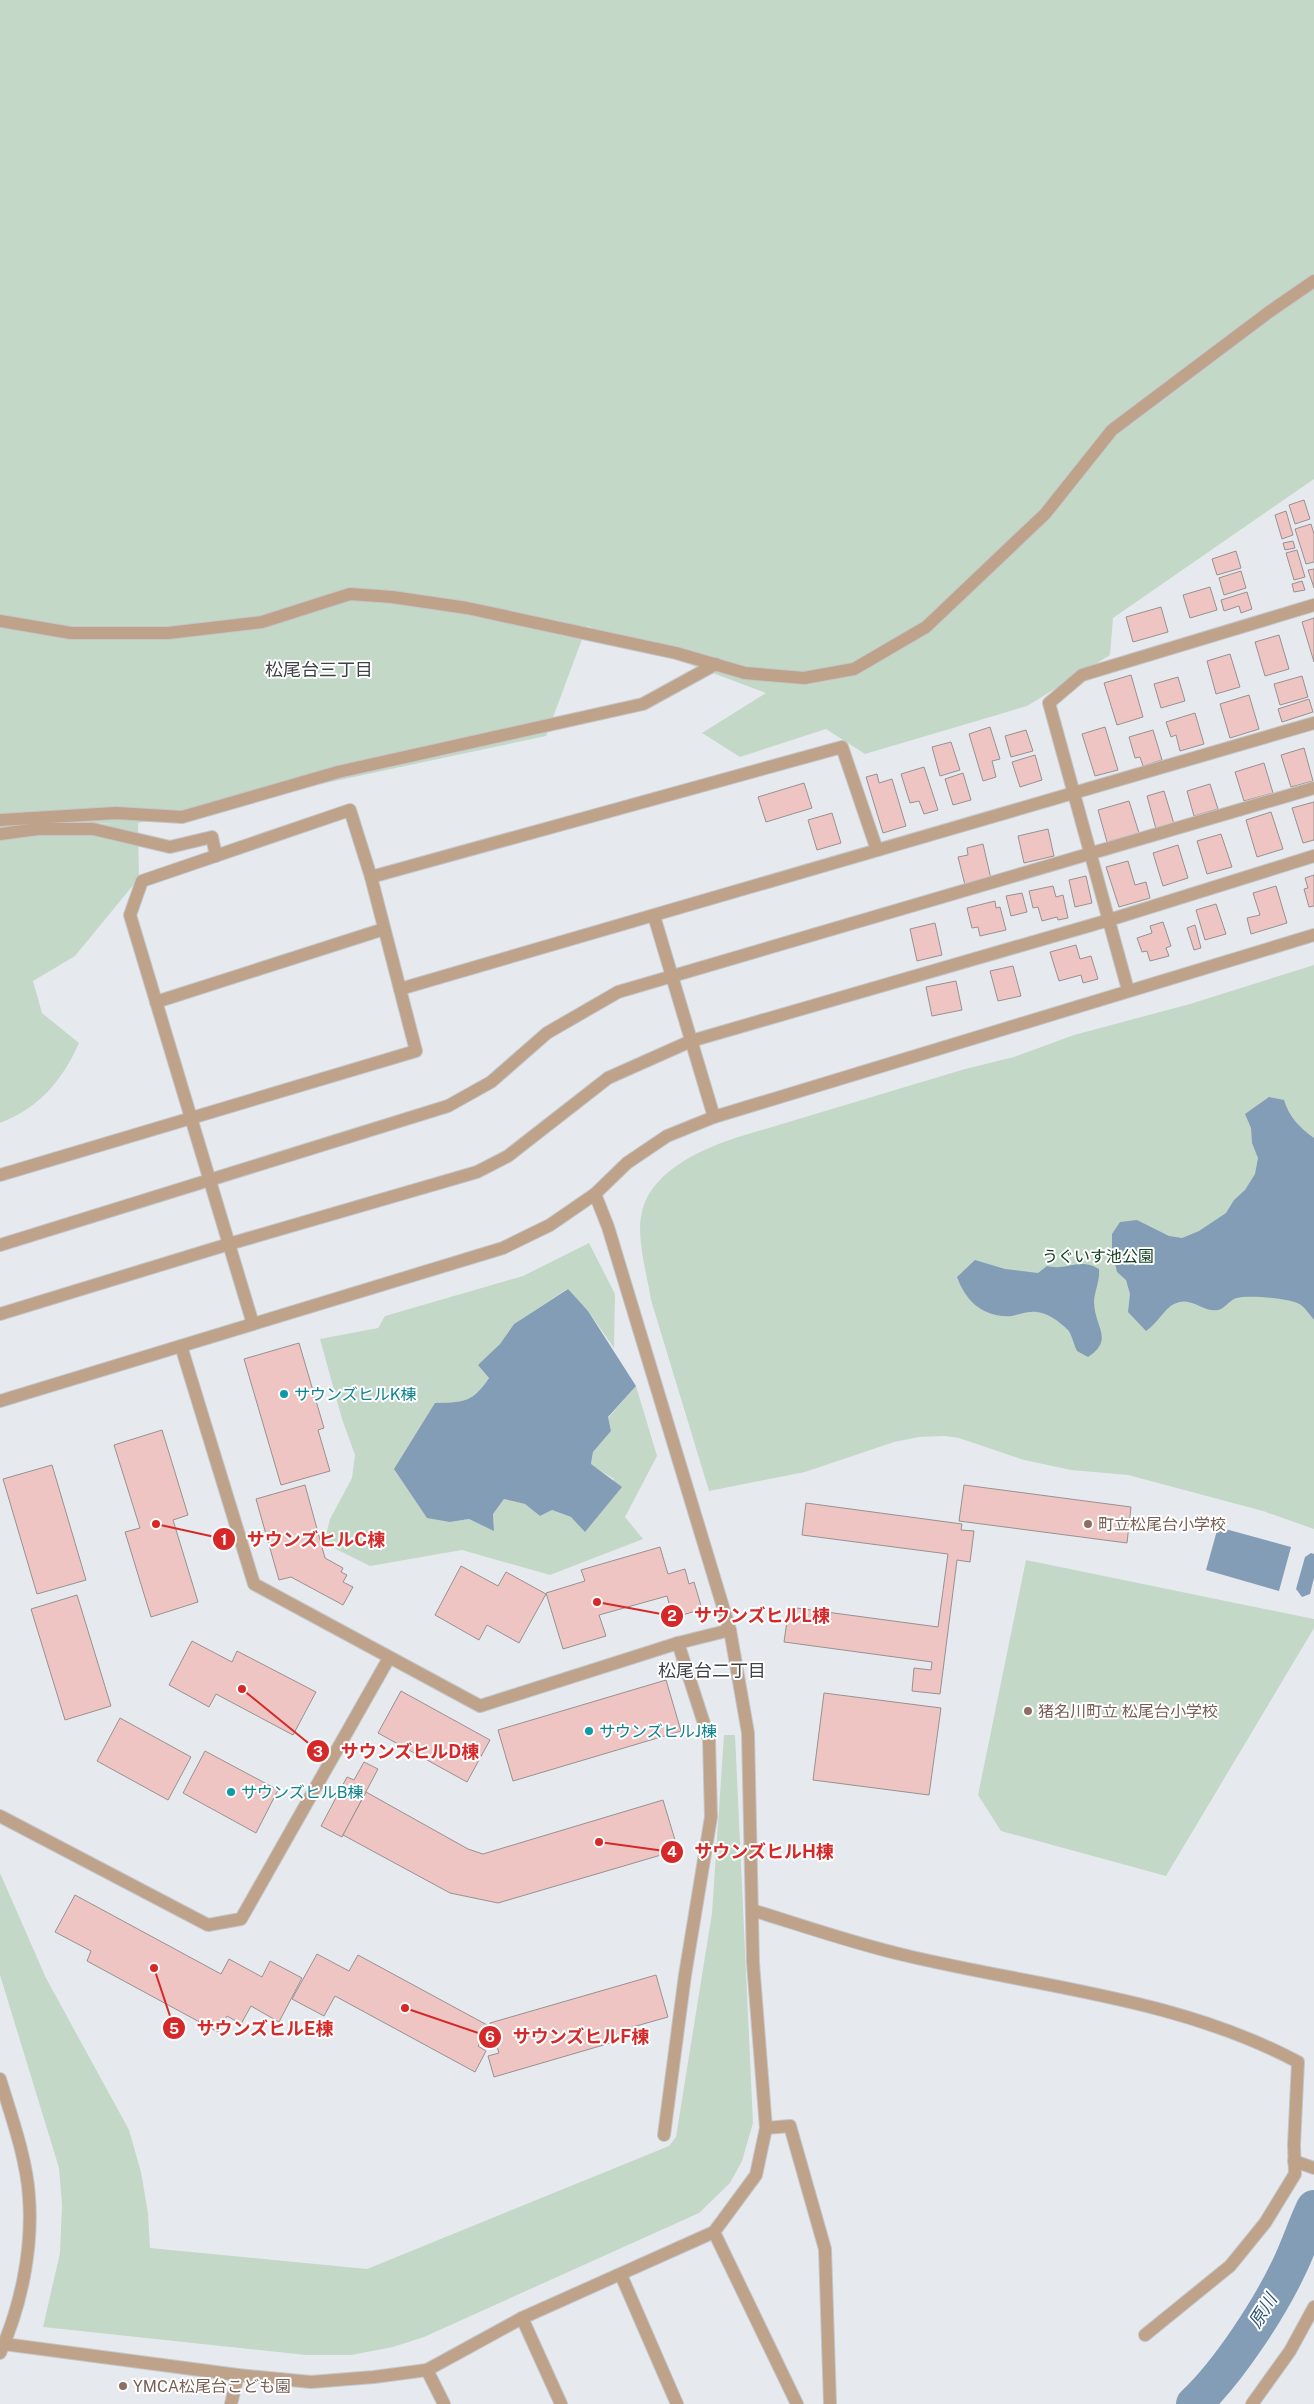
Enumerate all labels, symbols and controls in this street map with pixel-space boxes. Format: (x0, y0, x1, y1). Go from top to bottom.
district label: 松尾台三丁目 (265, 659, 373, 680)
park label: うぐいす池公園 (1042, 1247, 1154, 1266)
place label: サウンズヒルK棟 (294, 1385, 417, 1404)
marker: サウンズヒルK棟 (278, 1388, 290, 1400)
place label: 町立松尾台小学校 (1098, 1515, 1226, 1534)
marker: 町立松尾台小学校 (1082, 1518, 1094, 1530)
callout: サウンズヒルC棟 (212, 1523, 396, 1556)
text: サウンズヒルC棟 (247, 1529, 385, 1550)
text: 1 (221, 1531, 227, 1548)
callout: サウンズヒルL棟 (659, 1599, 841, 1632)
text: サウンズヒルL棟 (694, 1605, 830, 1626)
text: 2 (667, 1607, 677, 1624)
district label: 松尾台二丁目 (658, 1660, 766, 1681)
place label: 猪名川町立 松尾台小学校 (1038, 1702, 1218, 1721)
marker: 猪名川町立 松尾台小学校 (1022, 1705, 1034, 1717)
place label: サウンズヒルJ棟 (599, 1722, 717, 1741)
marker: サウンズヒルJ棟 (583, 1725, 595, 1737)
callout: サウンズヒルD棟 (305, 1735, 489, 1768)
text: サウンズヒルD棟 (341, 1741, 479, 1762)
text: 3 (313, 1743, 323, 1760)
place label: サウンズヒルB棟 (241, 1783, 363, 1802)
marker: サウンズヒルB棟 (225, 1786, 237, 1798)
callout: サウンズヒルH棟 (659, 1835, 844, 1868)
text: サウンズヒルH棟 (694, 1841, 834, 1862)
text: 4 (667, 1843, 677, 1860)
callout: サウンズヒルE棟 (161, 2012, 344, 2045)
text: サウンズヒルE棟 (196, 2018, 334, 2039)
text: 5 (169, 2020, 179, 2037)
callout: サウンズヒルF棟 (478, 2020, 660, 2053)
text: サウンズヒルF棟 (513, 2026, 649, 2047)
text: 6 (485, 2028, 495, 2045)
water label: 原川 (1244, 2288, 1282, 2332)
place label: YMCA松尾台こども園 (133, 2377, 291, 2396)
marker: YMCA松尾台こども園 (117, 2380, 129, 2392)

